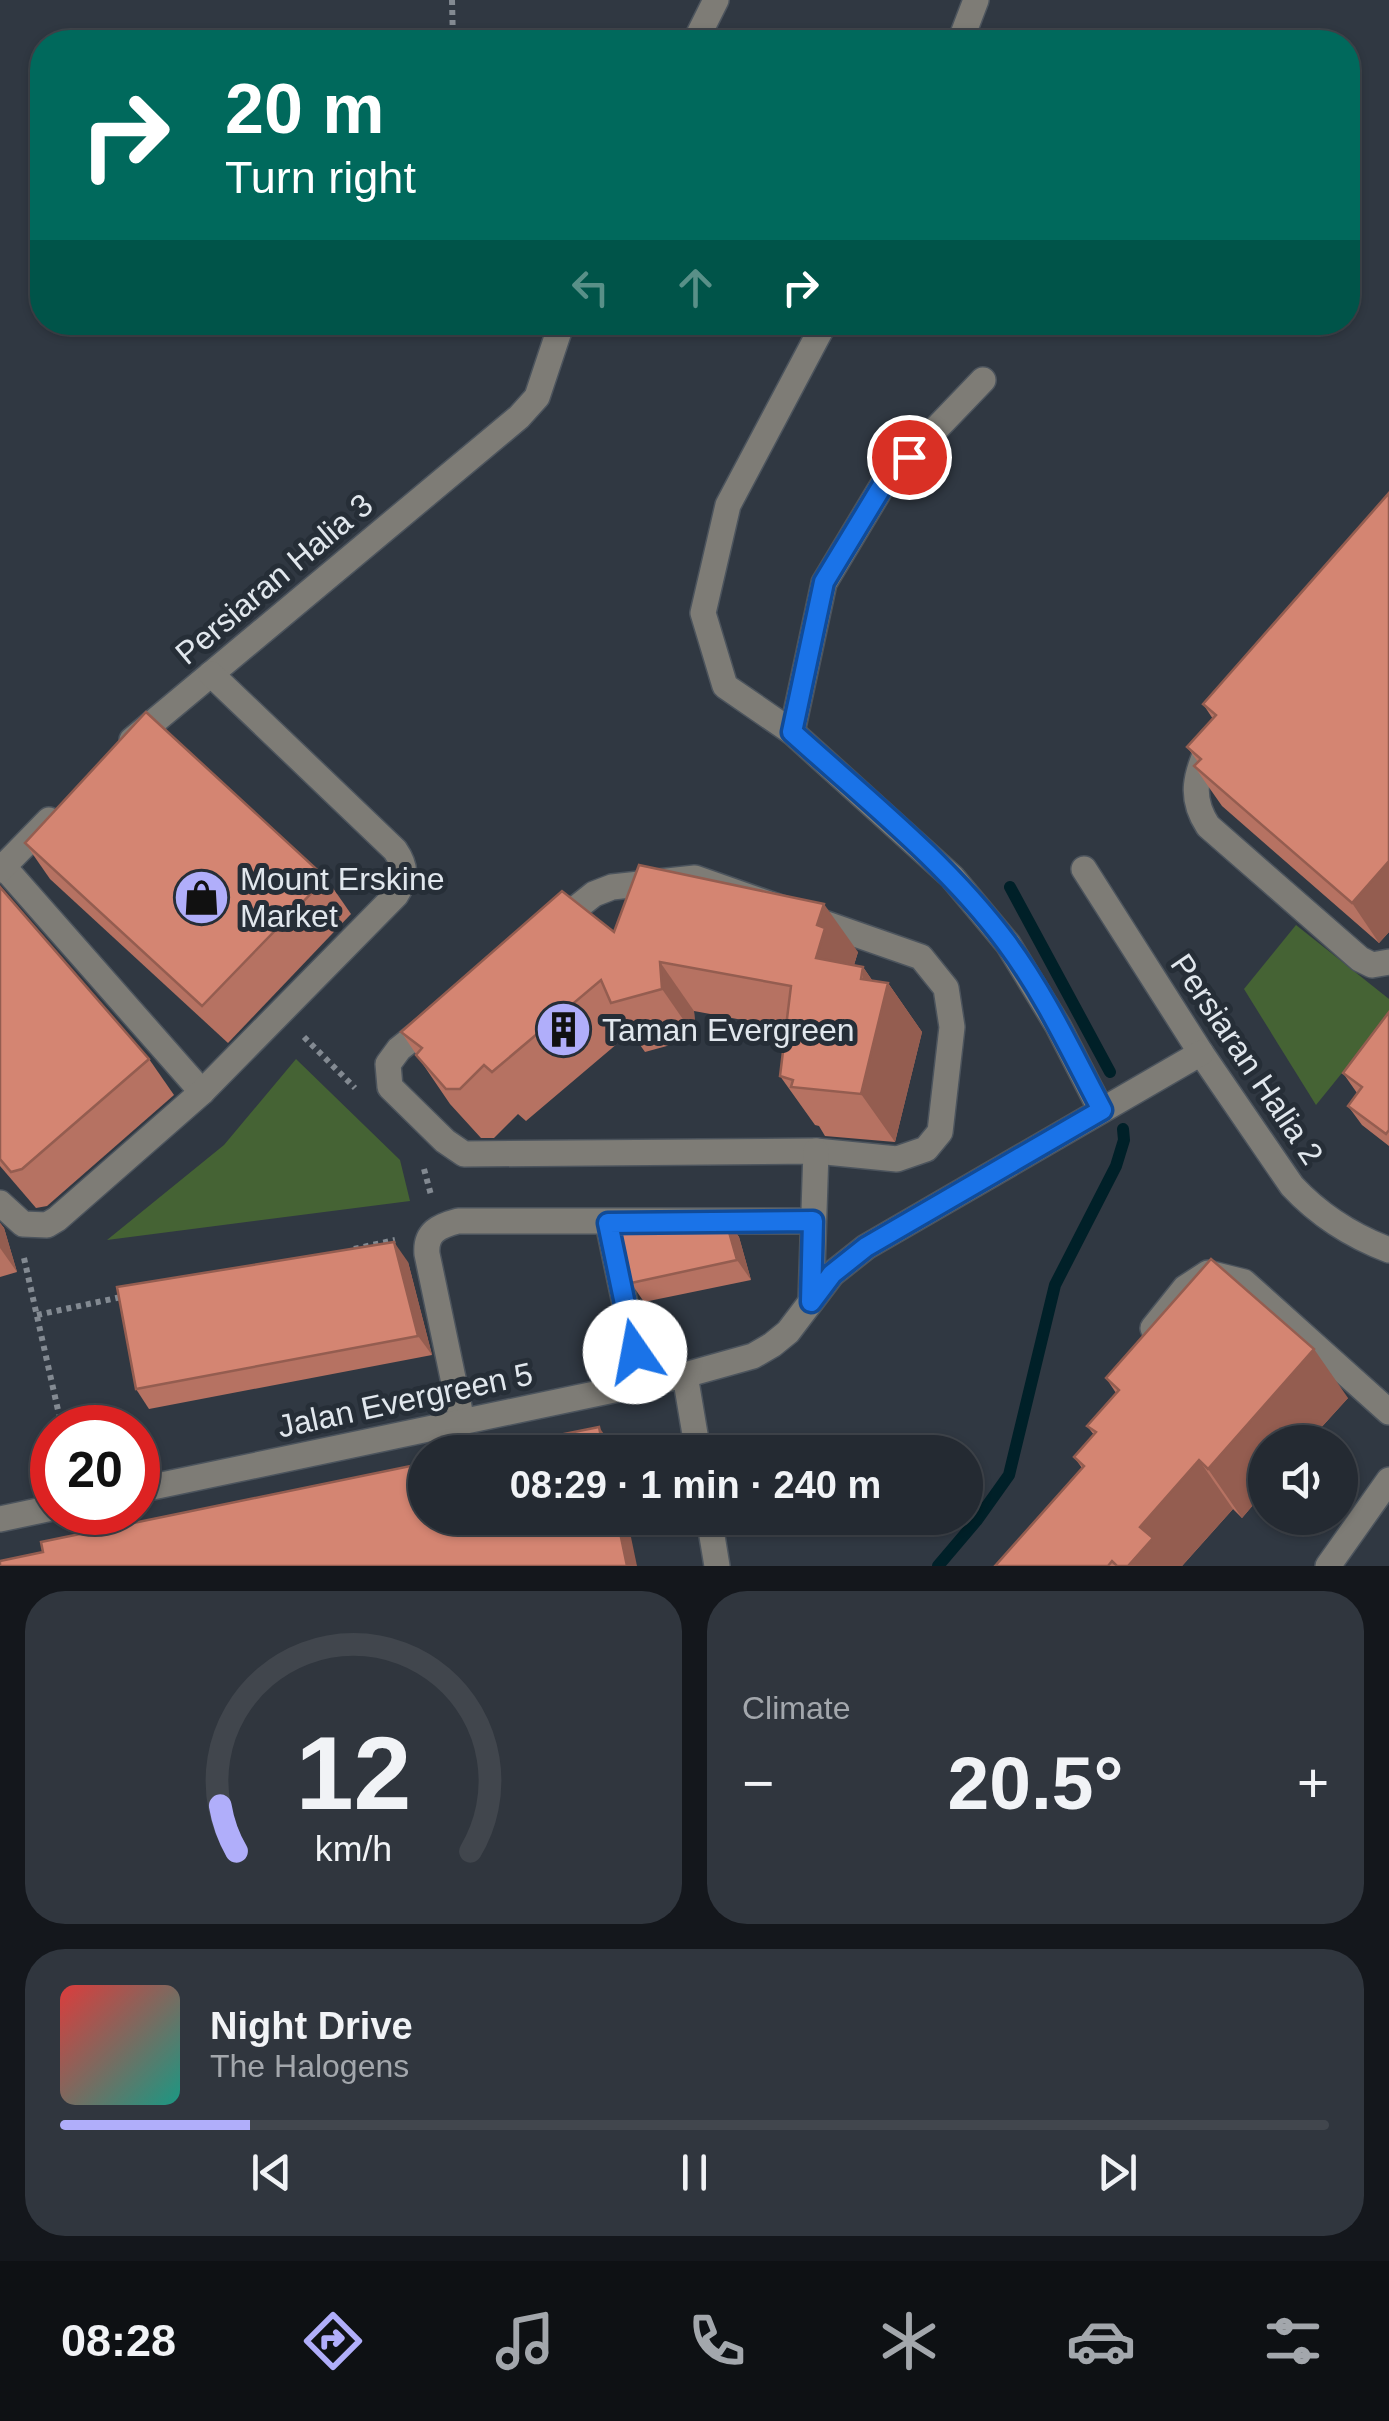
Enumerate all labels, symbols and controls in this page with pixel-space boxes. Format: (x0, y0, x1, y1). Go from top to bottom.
icon: right (60, 70, 190, 200)
text: 20 m (225, 70, 385, 148)
text: Turn right (225, 152, 416, 203)
icon: left (563, 260, 618, 315)
icon: ahead (668, 260, 723, 315)
icon: right (773, 260, 828, 315)
pin (867, 415, 952, 500)
icon: arrive (882, 430, 937, 485)
street label: Persiaran Halia 3 (168, 486, 380, 672)
place label: Mount Erskine Market (240, 861, 445, 934)
shop icon: Mount Erskine Market (171, 867, 231, 927)
street label: Persiaran Halia 2 (1163, 947, 1331, 1171)
building icon: Taman Evergreen (533, 1000, 593, 1060)
place label: Taman Evergreen (602, 1012, 855, 1048)
position arrow (583, 1300, 687, 1404)
street label: Jalan Evergreen 5 (274, 1355, 536, 1445)
speed limit sign: 20 (30, 1405, 160, 1535)
map controls (1248, 1425, 1358, 1535)
button: sound (1248, 1425, 1358, 1535)
text: 08:29 · 1 min · 240 m (510, 1464, 881, 1506)
text: Climate (742, 1690, 850, 1726)
text: 12 (296, 1715, 411, 1831)
text: 20.5° (948, 1741, 1123, 1825)
text: − (742, 1752, 774, 1814)
text: + (1297, 1752, 1329, 1814)
text: km/h (315, 1829, 392, 1869)
text: Night Drive (210, 2005, 413, 2047)
text: The Halogens (210, 2048, 409, 2084)
icon: previous (244, 2145, 299, 2200)
icon: pause (667, 2145, 722, 2200)
icon: next (1090, 2145, 1145, 2200)
icon: directions (298, 2306, 368, 2376)
icon: music (490, 2306, 560, 2376)
icon: phone (682, 2306, 752, 2376)
icon: climate (874, 2306, 944, 2376)
icon: car (1066, 2306, 1136, 2376)
icon: filters (1258, 2306, 1328, 2376)
text: 08:28 (61, 2315, 176, 2366)

